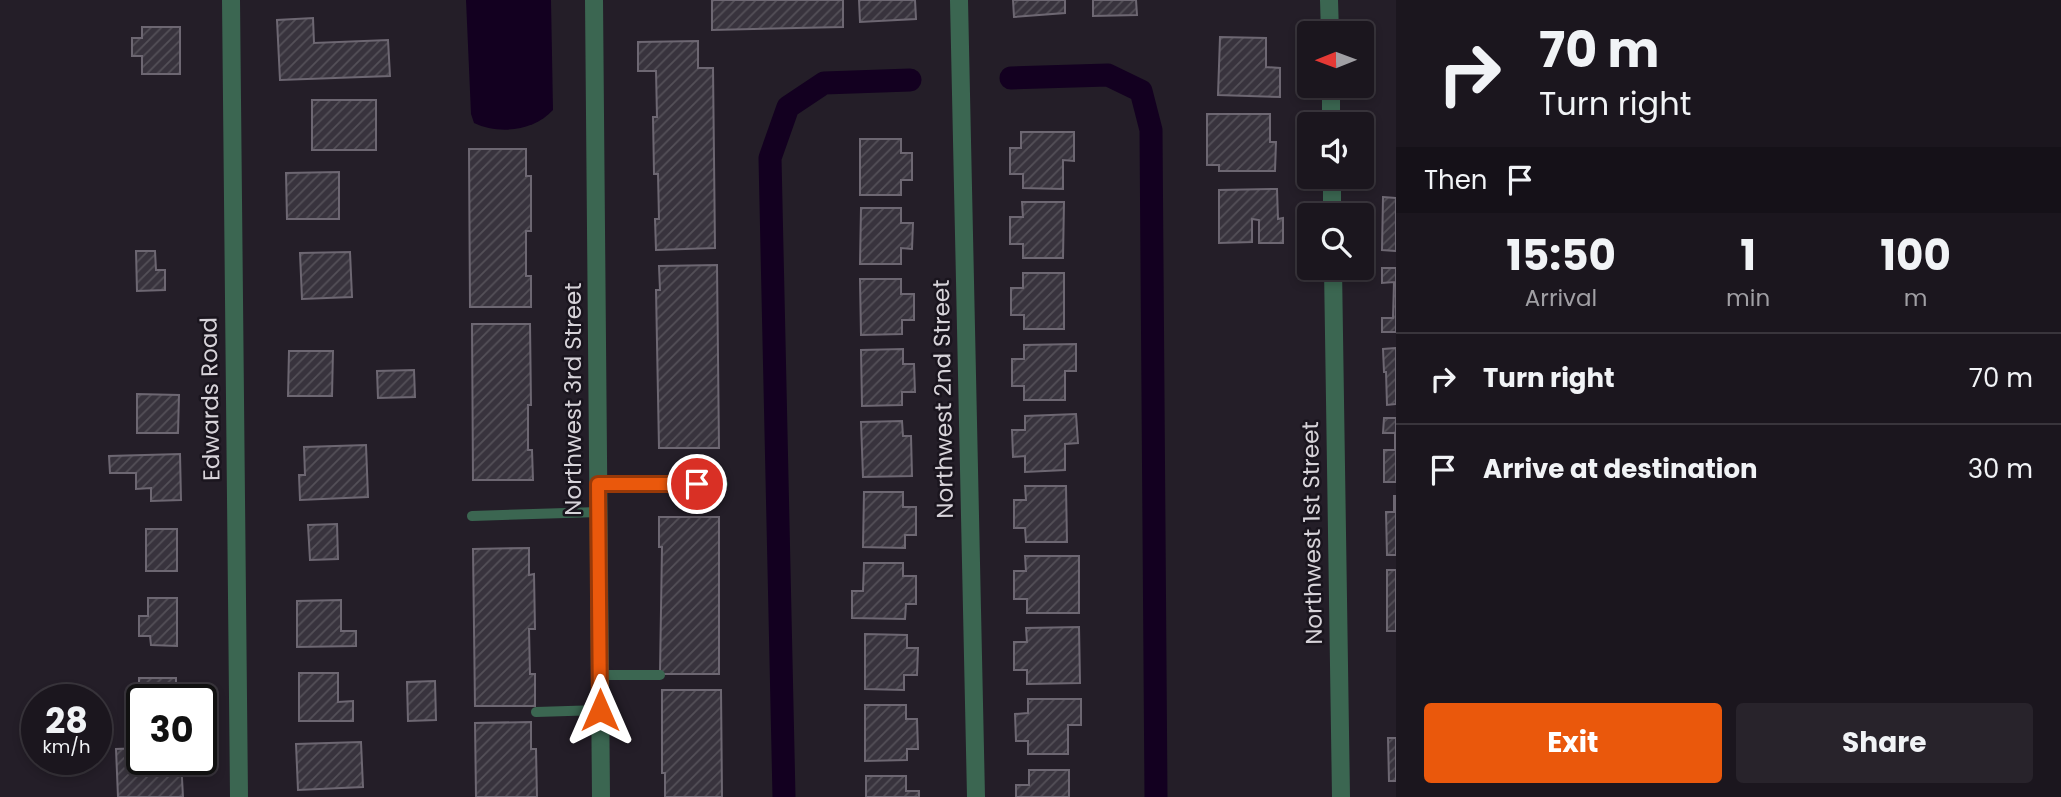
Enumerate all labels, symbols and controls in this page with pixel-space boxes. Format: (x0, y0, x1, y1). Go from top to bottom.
text: 70 m (1539, 16, 1659, 84)
north arrow (1297, 21, 1374, 98)
map controls (1297, 21, 1374, 280)
icon: right (1424, 28, 1515, 119)
text: Turn right (1539, 81, 1691, 126)
button: sound (1297, 112, 1374, 189)
icon: arrive (1501, 161, 1539, 199)
text: Then (1424, 162, 1487, 198)
button: search (1297, 203, 1374, 280)
text: 15:50 (1506, 226, 1616, 285)
text: 1 (1740, 226, 1756, 285)
text: 100 (1880, 226, 1951, 285)
street label: Northwest 2nd Street (925, 279, 961, 519)
street label: Northwest 3rd Street (557, 282, 589, 516)
text: Arrival (1525, 282, 1597, 314)
text: min (1726, 282, 1770, 314)
text: m (1904, 282, 1927, 314)
street label: Edwards Road (193, 317, 227, 481)
icon: right (1424, 360, 1462, 398)
text: Turn right (1483, 360, 1615, 396)
text: 70 m (1969, 360, 2033, 396)
street label: Northwest 1st Street (1294, 421, 1330, 645)
icon: arrive (1424, 451, 1462, 489)
text: Arrive at destination (1483, 451, 1758, 487)
text: 30 m (1968, 451, 2033, 487)
pin (667, 454, 727, 514)
icon: arrive (678, 465, 716, 503)
position arrow (563, 673, 637, 747)
speed limit sign: 30 (126, 684, 217, 775)
text: 28 (45, 696, 88, 745)
button: Exit (1424, 703, 1722, 783)
button: Share (1736, 703, 2033, 783)
text: km/h (43, 734, 90, 759)

